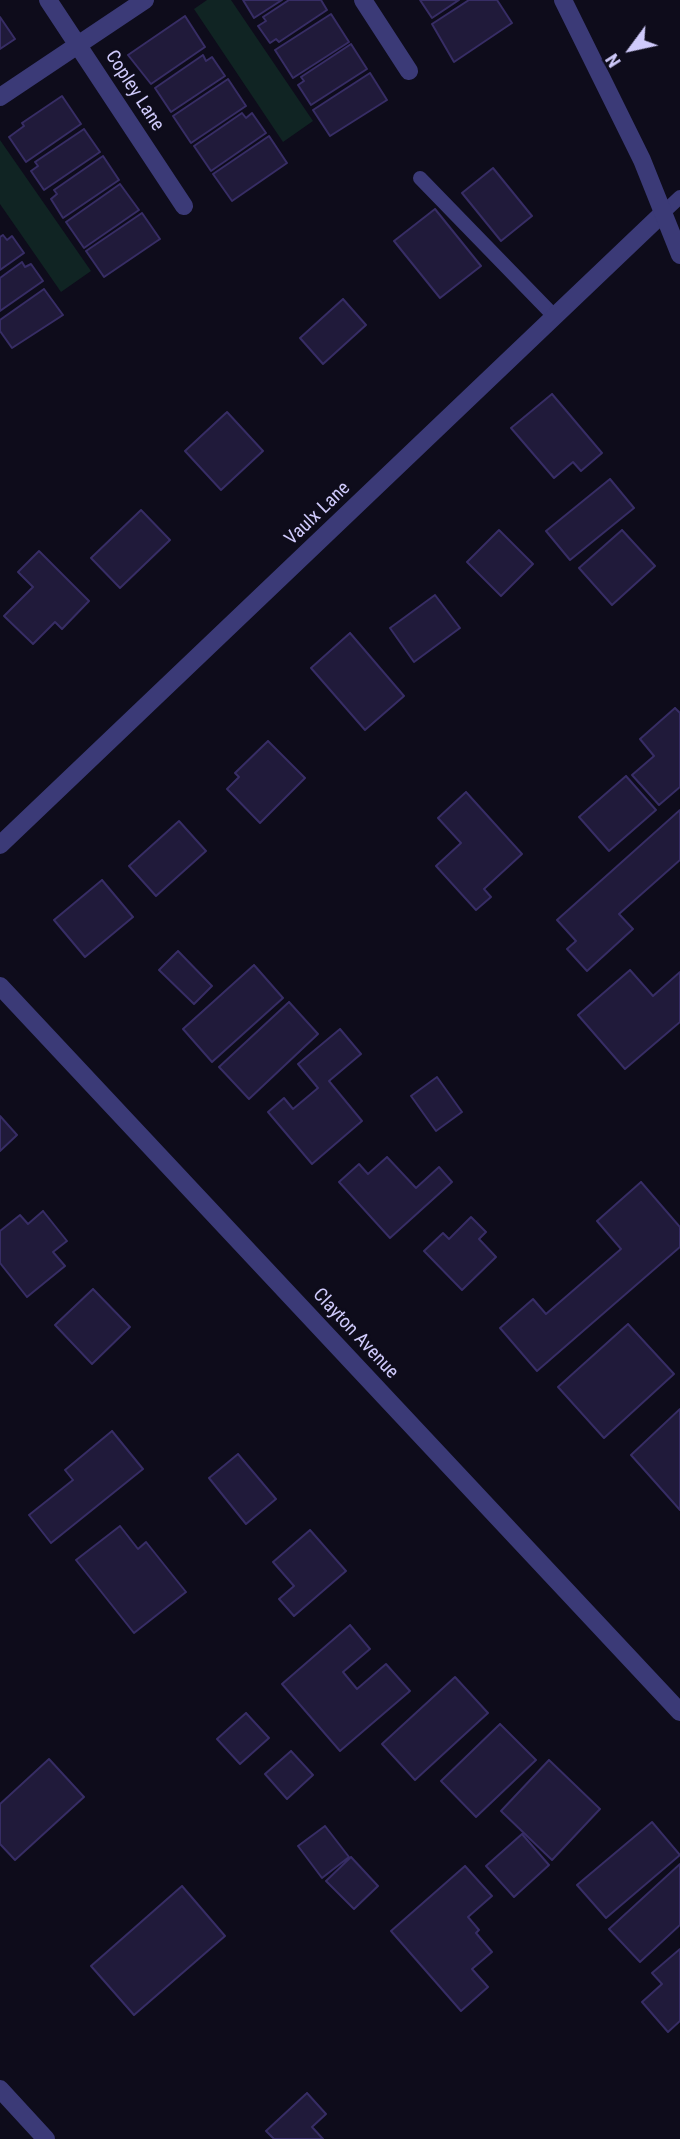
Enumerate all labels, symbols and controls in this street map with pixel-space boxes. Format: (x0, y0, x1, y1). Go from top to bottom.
north arrow (596, 14, 666, 84)
street label: Copley Lane (100, 46, 168, 136)
text: N (600, 50, 626, 72)
street label: Vaulx Lane (281, 477, 355, 551)
street label: Clayton Avenue (307, 1284, 403, 1384)

